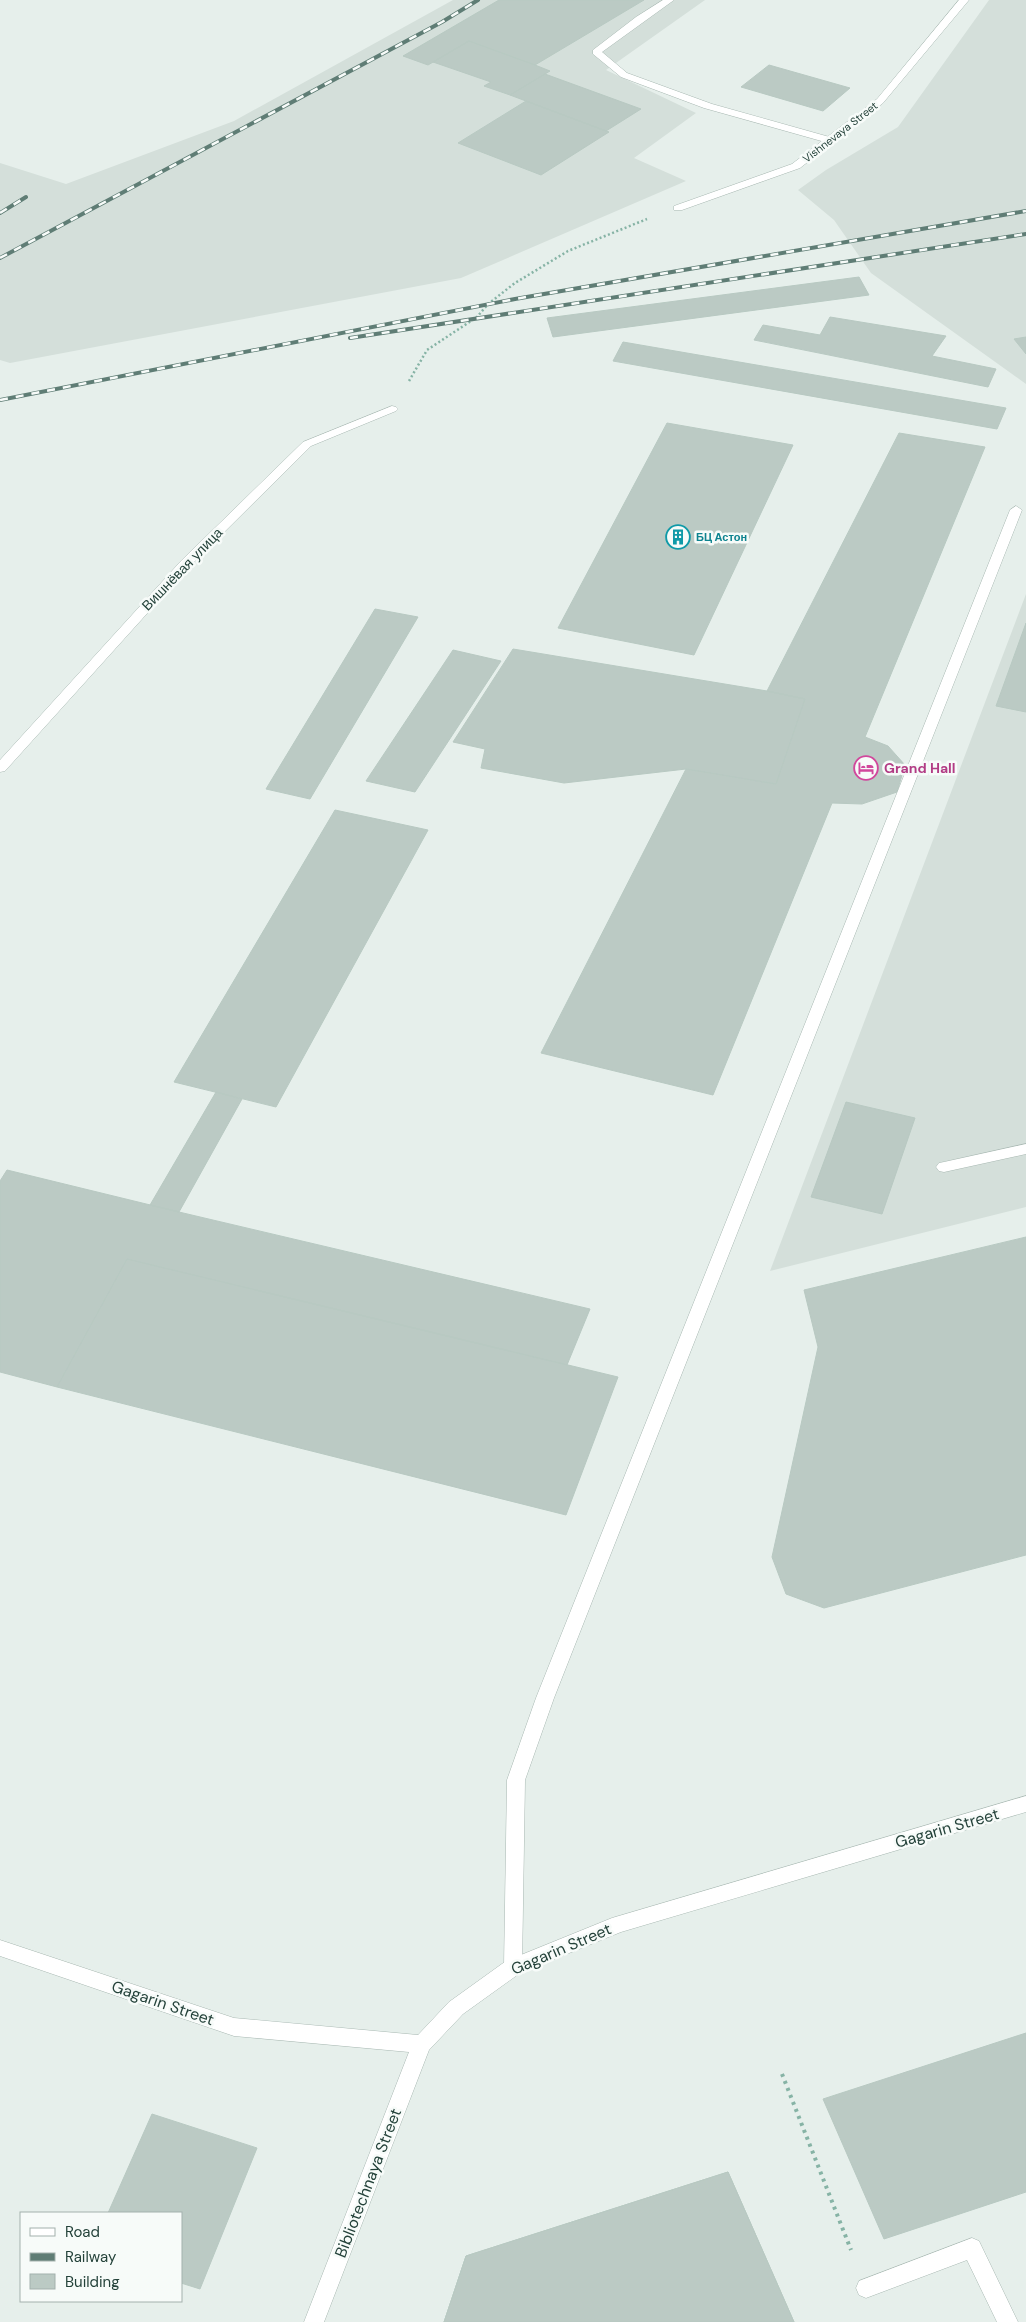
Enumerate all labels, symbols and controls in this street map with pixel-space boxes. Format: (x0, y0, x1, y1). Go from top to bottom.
street label: Vishnevaya Street (800, 98, 880, 166)
street label: Вишнёвая улица (138, 523, 226, 614)
building icon: БЦ Астон (665, 524, 691, 550)
place label: БЦ Астон (696, 530, 747, 544)
hotel icon: Grand Hall (853, 755, 879, 781)
place label: Grand Hall (884, 759, 956, 777)
street label: Gagarin Street (893, 1803, 1001, 1853)
street label: Gagarin Street (508, 1918, 614, 1980)
street label: Gagarin Street (109, 1976, 217, 2030)
street label: Bibliotechnaya Street (330, 2106, 406, 2260)
legend (20, 2212, 182, 2302)
text: Road (65, 2222, 100, 2242)
text: Railway (65, 2247, 117, 2267)
text: Building (65, 2272, 120, 2292)

